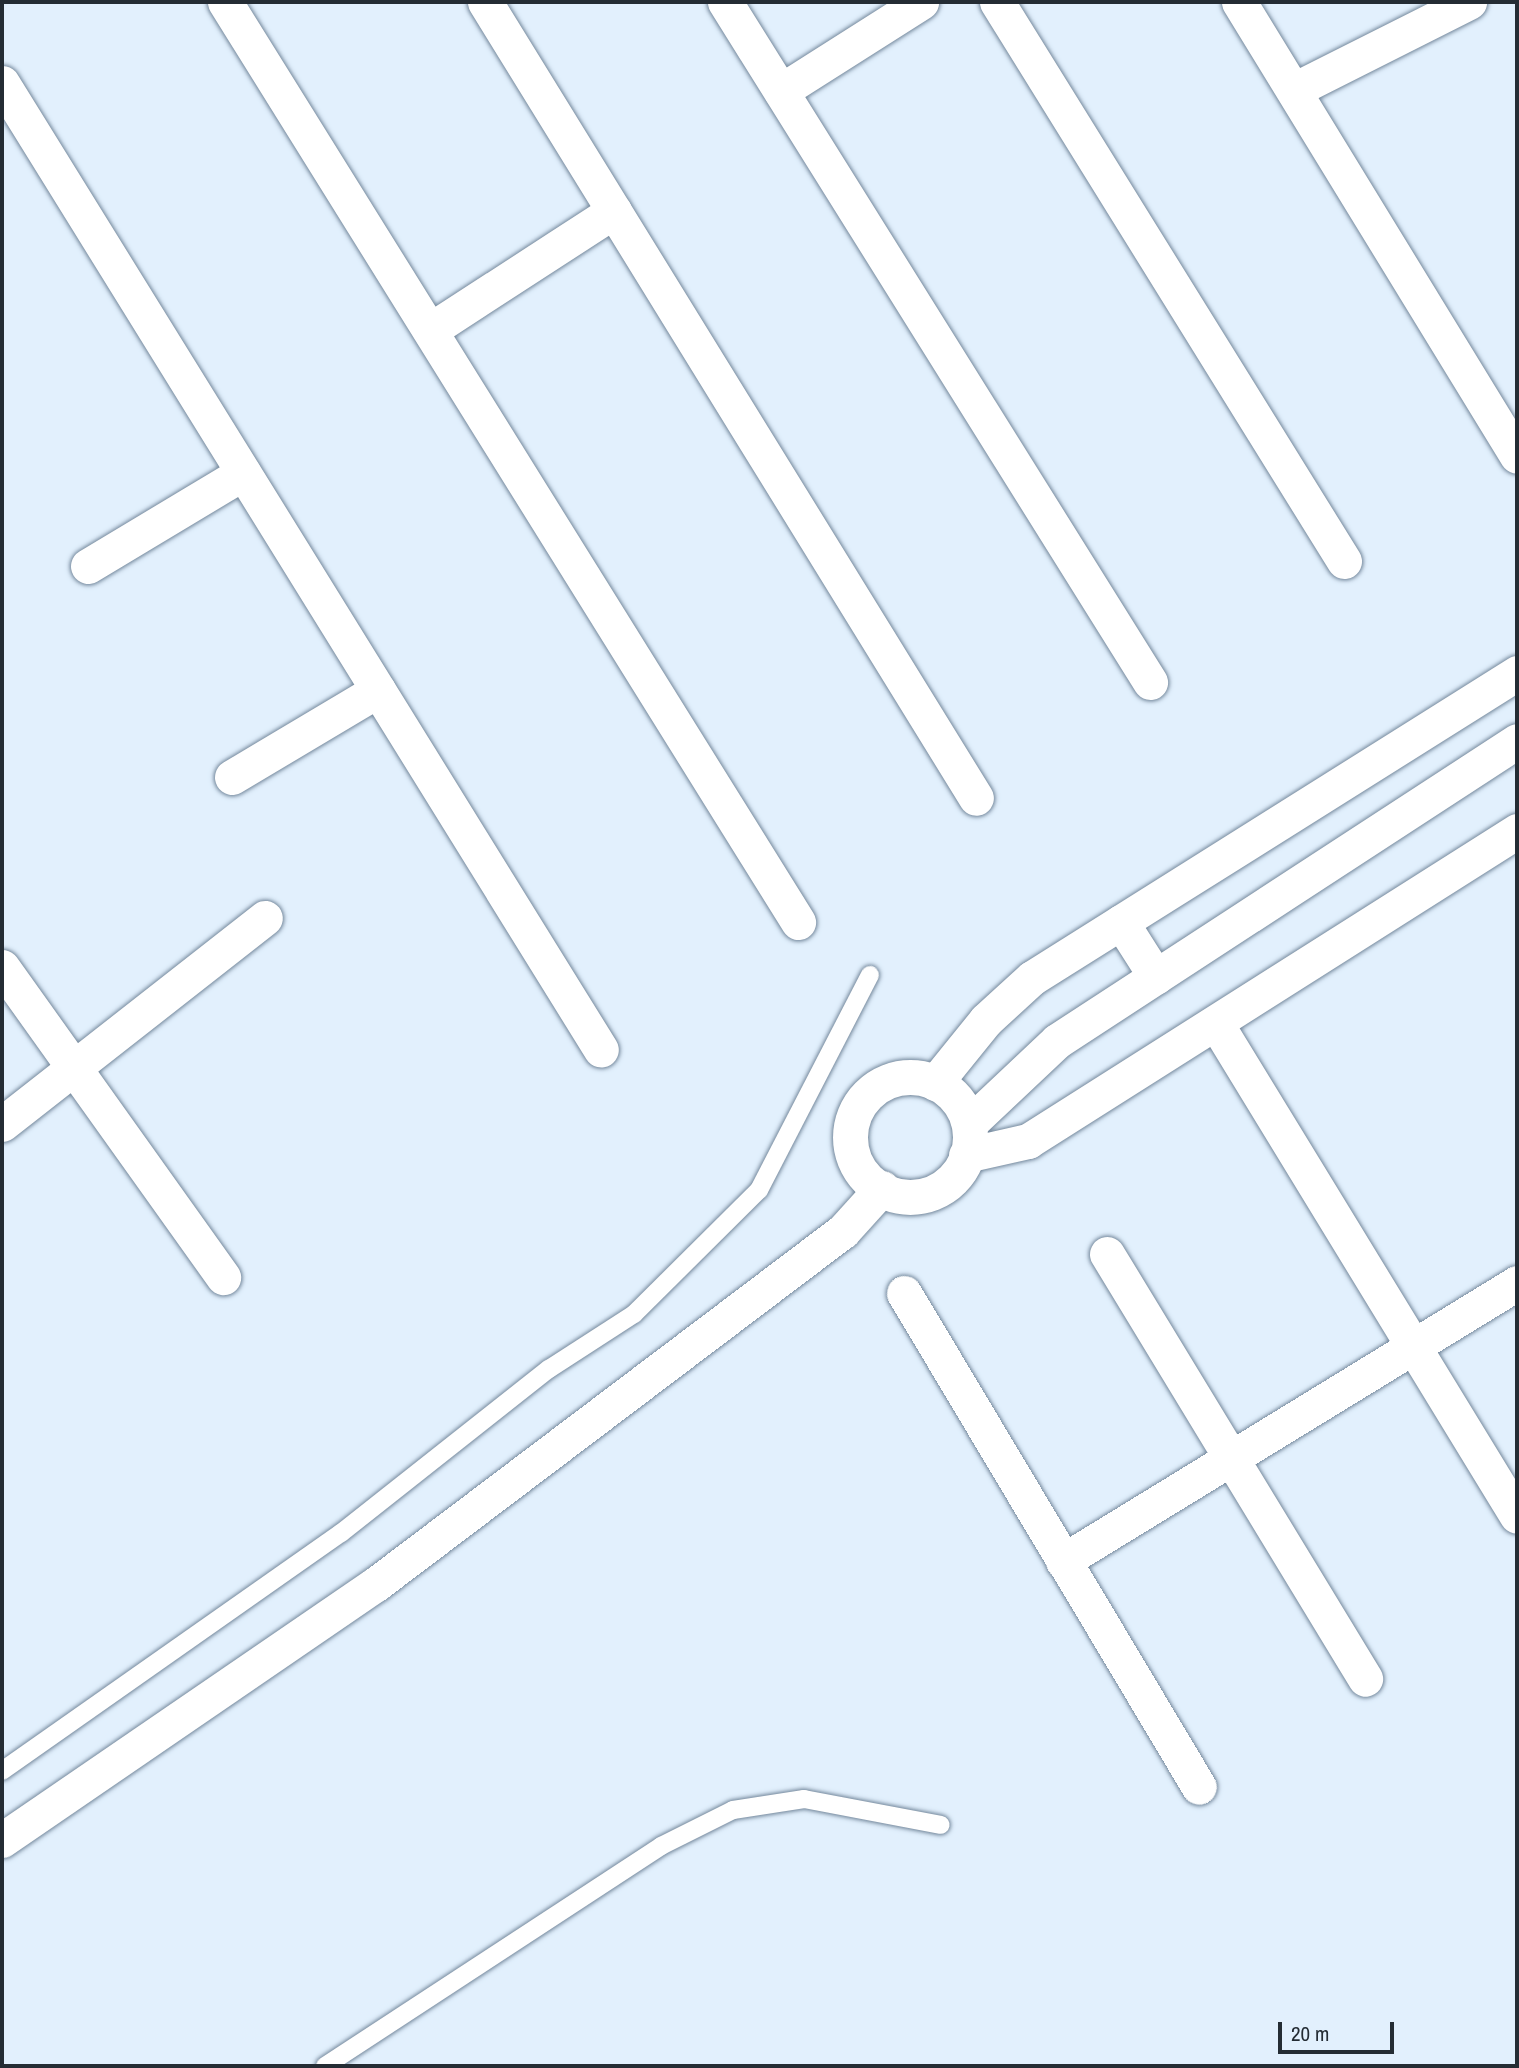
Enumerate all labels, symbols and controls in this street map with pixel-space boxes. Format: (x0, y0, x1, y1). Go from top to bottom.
scale bar (1281, 2008, 1396, 2052)
text: 20 m (1291, 2019, 1329, 2048)

